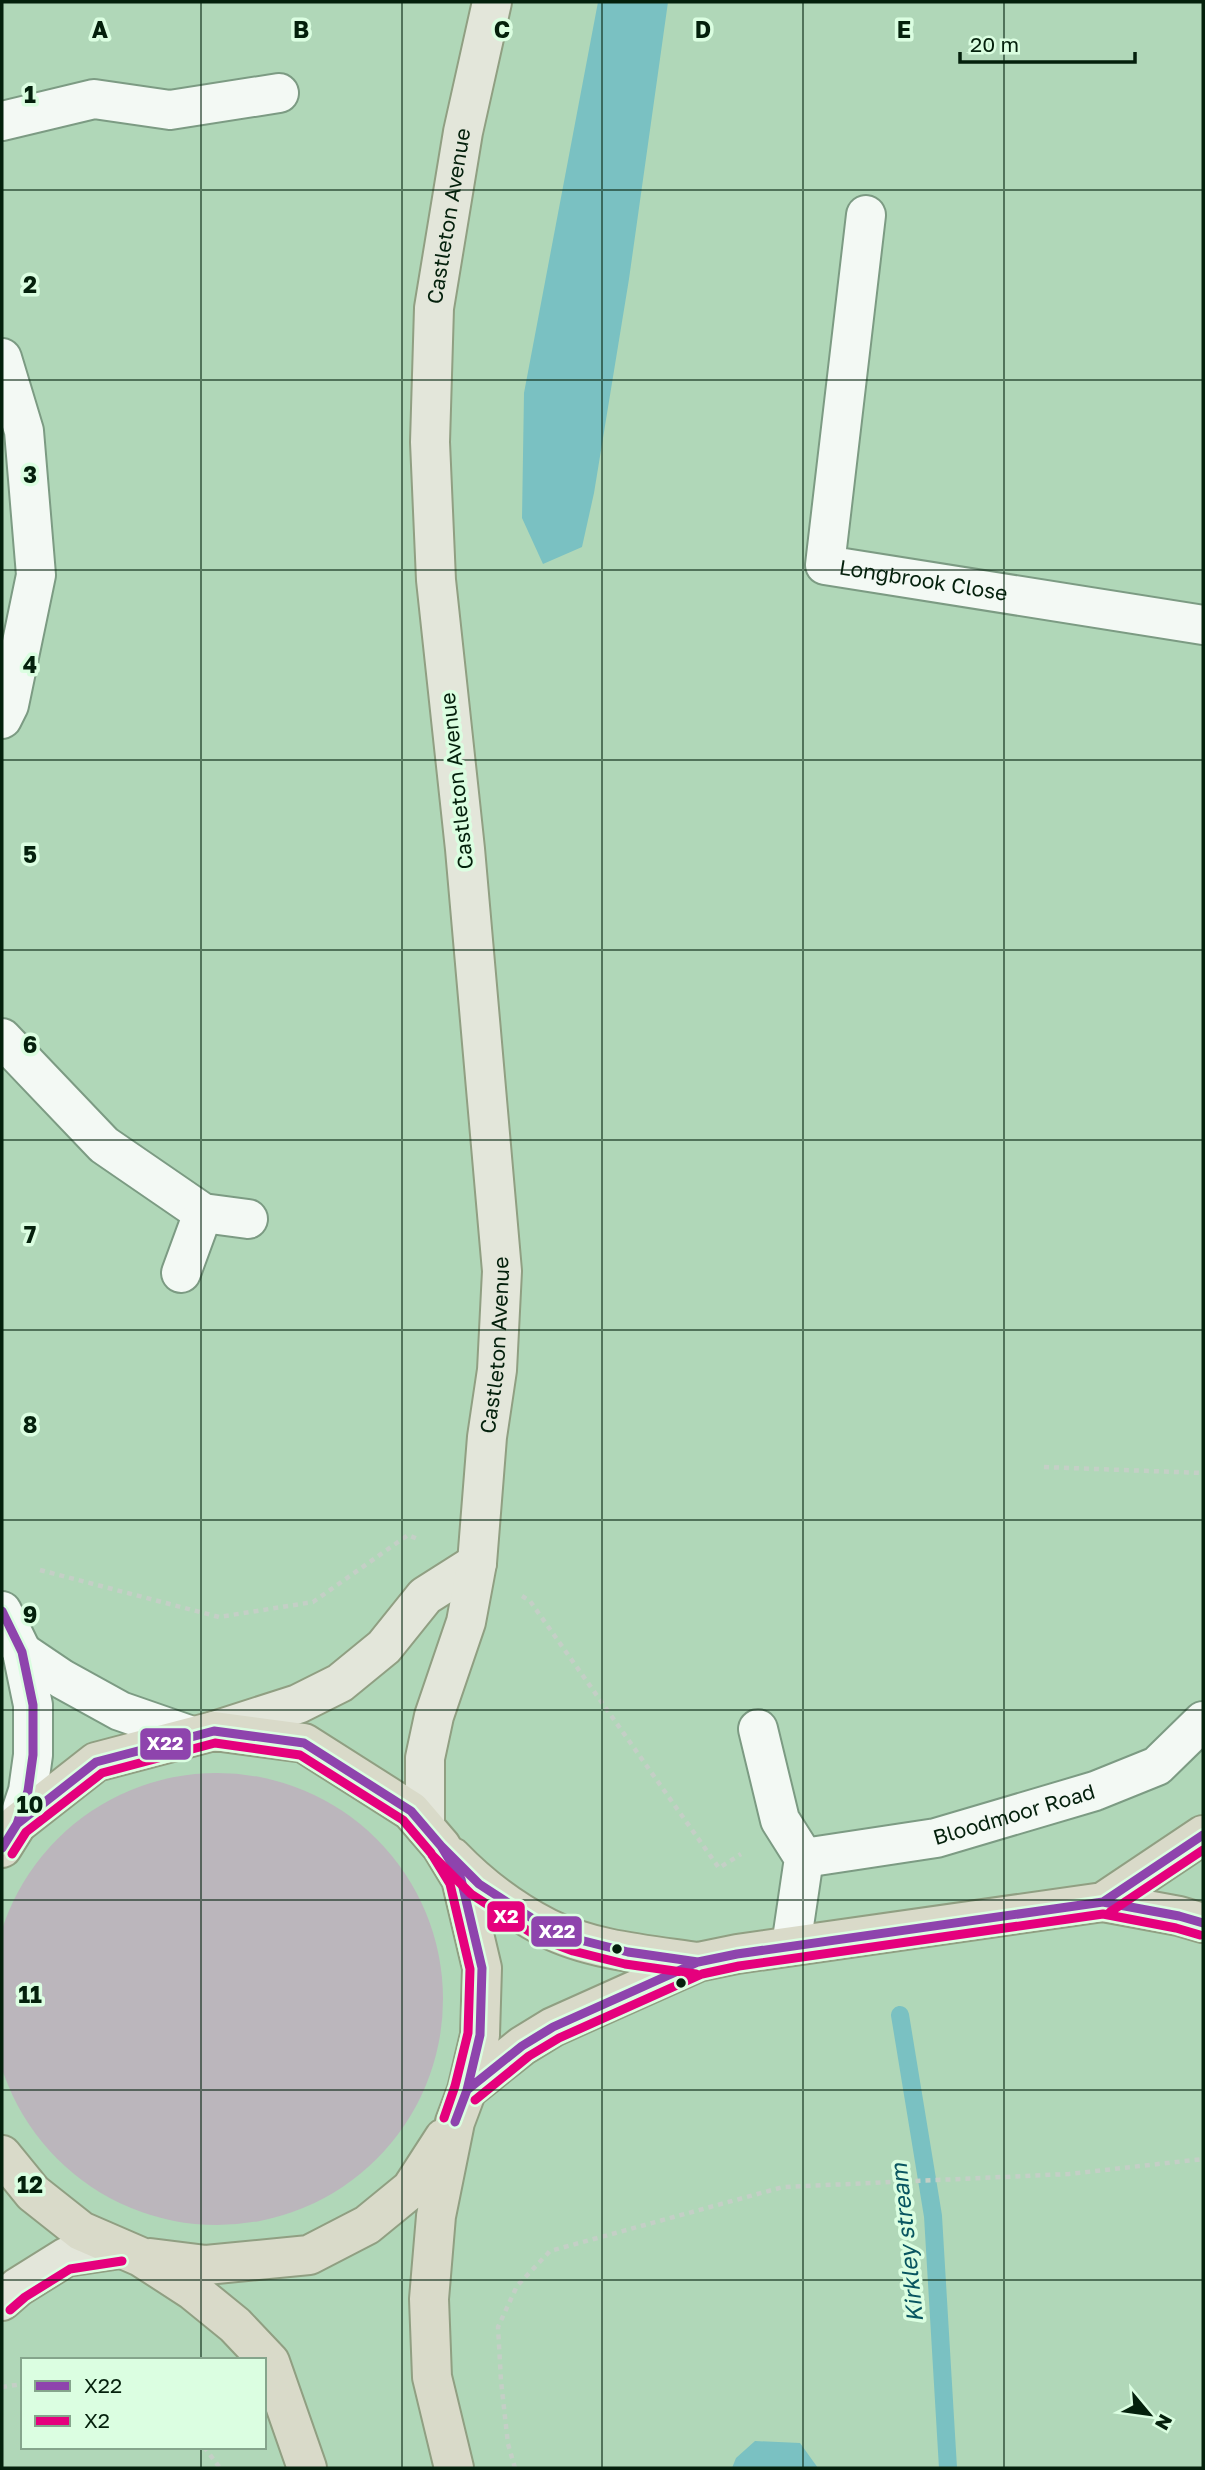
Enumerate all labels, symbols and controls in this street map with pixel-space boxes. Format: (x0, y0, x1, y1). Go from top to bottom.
text: A (92, 15, 109, 43)
text: B (293, 15, 309, 43)
text: C (494, 15, 510, 43)
text: D (695, 15, 711, 43)
text: E (897, 15, 911, 43)
scale bar (960, 21, 1135, 65)
text: 20 m (970, 31, 1019, 57)
text: 1 (24, 80, 36, 108)
street label: Castleton Avenue (421, 126, 475, 306)
text: 2 (23, 270, 37, 298)
text: 3 (23, 460, 37, 488)
street label: Longbrook Close (837, 553, 1010, 606)
text: 4 (23, 650, 37, 678)
street label: Castleton Avenue (434, 691, 478, 871)
text: 5 (23, 840, 37, 868)
text: 6 (23, 1030, 37, 1058)
text: 7 (24, 1220, 36, 1248)
street label: Castleton Avenue (474, 1256, 514, 1435)
text: 8 (23, 1410, 37, 1438)
text: 9 (23, 1600, 37, 1628)
line badge: X22 (139, 1727, 192, 1761)
text: X22 (147, 1731, 183, 1754)
street label: Bloodmoor Road (930, 1778, 1098, 1850)
text: 10 (17, 1790, 43, 1818)
line badge: X2 (486, 1900, 526, 1933)
text: X2 (493, 1904, 519, 1927)
line badge: X22 (530, 1915, 583, 1948)
text: X22 (539, 1919, 575, 1942)
unlabelled marker (610, 1942, 624, 1956)
unlabelled marker (674, 1976, 688, 1990)
text: 11 (18, 1980, 42, 2008)
water label: Kirkley stream (884, 2161, 928, 2324)
text: 12 (17, 2170, 43, 2198)
legend (21, 2358, 266, 2449)
text: X22 (84, 2372, 122, 2398)
north arrow (1114, 2379, 1184, 2449)
text: X2 (84, 2407, 110, 2433)
text: N (1151, 2411, 1178, 2434)

